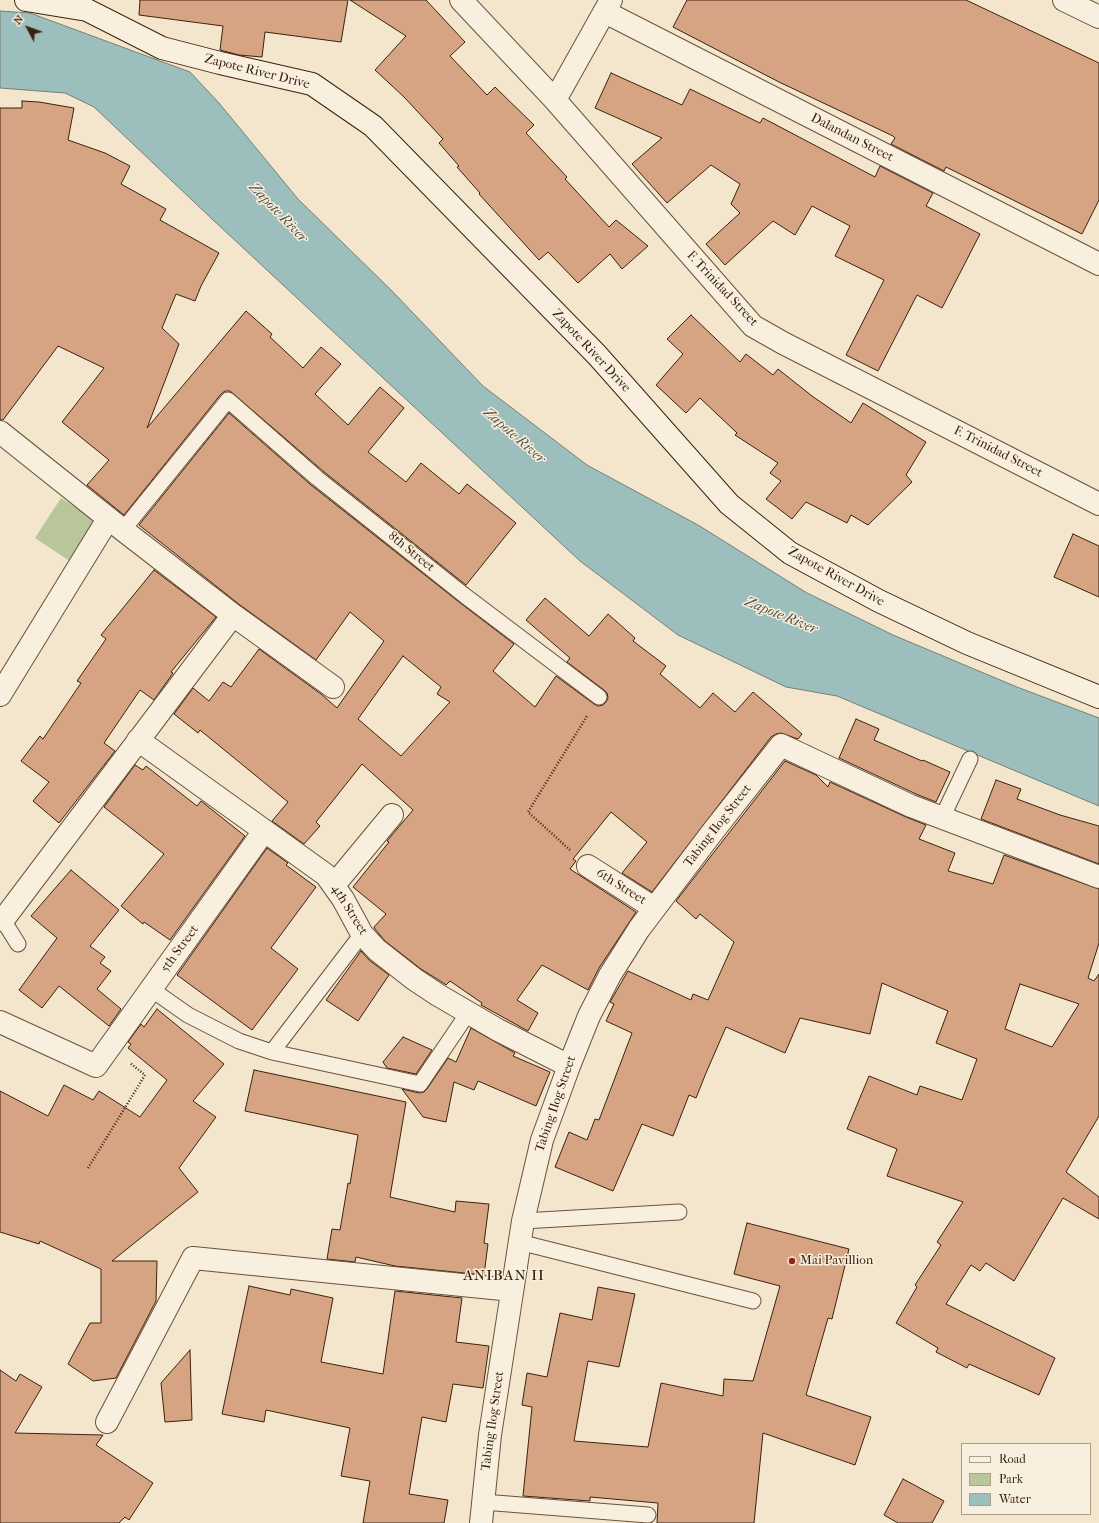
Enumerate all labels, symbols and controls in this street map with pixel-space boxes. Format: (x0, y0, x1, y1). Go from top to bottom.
north arrow (8, 8, 48, 48)
text: N (11, 12, 26, 27)
street label: Zapote River Drive (203, 51, 311, 93)
street label: Dalandan Street (808, 110, 896, 166)
water label: Zapote River (245, 180, 311, 246)
street label: F. Trinidad Street (683, 248, 761, 330)
street label: Zapote River Drive (548, 306, 634, 396)
water label: Zapote River (479, 404, 549, 468)
street label: F. Trinidad Street (951, 423, 1045, 481)
street label: 8th Street (384, 528, 438, 576)
street label: Zapote River Drive (785, 544, 887, 610)
water label: Zapote River (742, 594, 820, 638)
street label: Tabing Ilog Street (681, 782, 755, 870)
street label: 6th Street (593, 866, 649, 908)
street label: 4th Street (327, 882, 371, 938)
street label: 5th Street (158, 922, 202, 976)
street label: Tabing Ilog Street (532, 1054, 580, 1154)
place label: Mai Pavillion (800, 1253, 873, 1269)
marker: Mai Pavillion (787, 1256, 797, 1266)
district label: ANIBAN II (463, 1267, 545, 1285)
street label: Tabing Ilog Street (478, 1370, 508, 1472)
legend (961, 1443, 1091, 1515)
text: Road (999, 1452, 1026, 1466)
text: Park (999, 1472, 1023, 1486)
text: Water (999, 1492, 1031, 1506)

